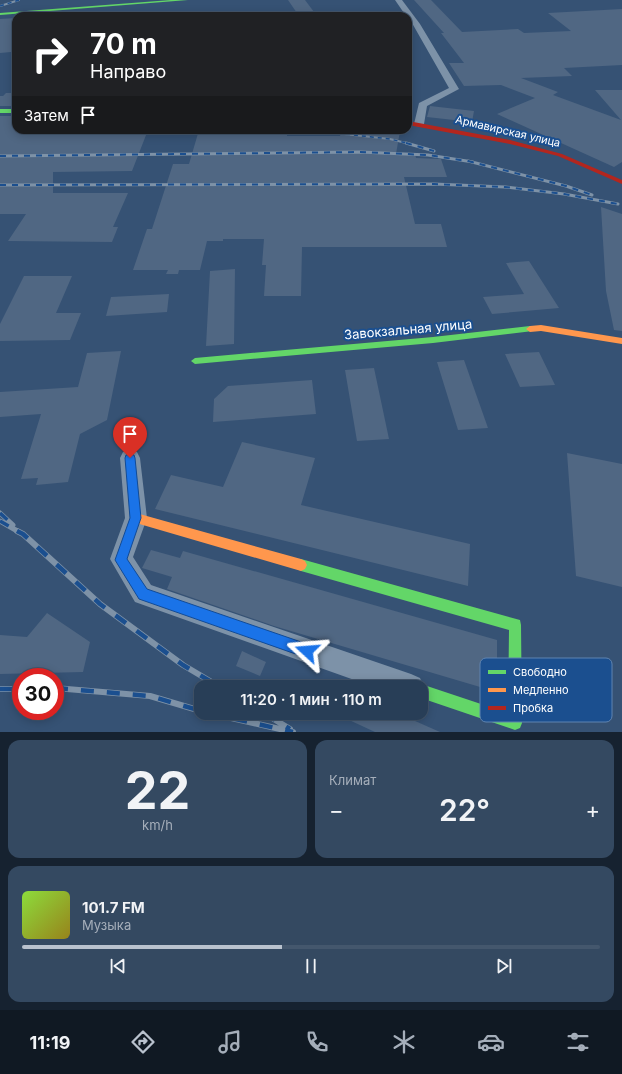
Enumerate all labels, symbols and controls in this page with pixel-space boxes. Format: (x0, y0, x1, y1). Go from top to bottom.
text: 70 m (90, 27, 157, 61)
icon: right (24, 28, 76, 80)
text: Направо (90, 61, 166, 82)
icon: arrive (77, 104, 99, 126)
text: Затем (24, 106, 69, 125)
street label: Армавирская улица (454, 112, 562, 150)
street label: Завокзальная улица (343, 315, 473, 343)
pin (113, 417, 147, 458)
icon: arrive (119, 423, 141, 445)
position arrow (286, 630, 328, 672)
legend (480, 658, 612, 722)
text: Свободно (513, 665, 567, 679)
speed limit sign: 30 (12, 668, 64, 720)
text: Медленно (513, 683, 569, 697)
text: 11:20 · 1 мин · 110 m (240, 690, 382, 709)
text: Пробка (513, 701, 553, 715)
text: 22 (125, 759, 190, 822)
text: Климат (329, 772, 376, 788)
text: 22° (439, 792, 490, 828)
text: − (329, 797, 344, 823)
text: + (585, 797, 600, 823)
text: km/h (142, 817, 173, 833)
text: 101.7 FM (82, 898, 145, 917)
text: Музыка (82, 917, 131, 933)
icon: previous (107, 955, 129, 977)
icon: pause (300, 955, 322, 977)
icon: next (493, 955, 515, 977)
icon: directions (129, 1028, 157, 1056)
icon: music (216, 1028, 244, 1056)
icon: phone (303, 1028, 331, 1056)
icon: climate (390, 1028, 418, 1056)
icon: car (477, 1028, 505, 1056)
icon: filters (564, 1028, 592, 1056)
text: 11:19 (30, 1032, 70, 1053)

